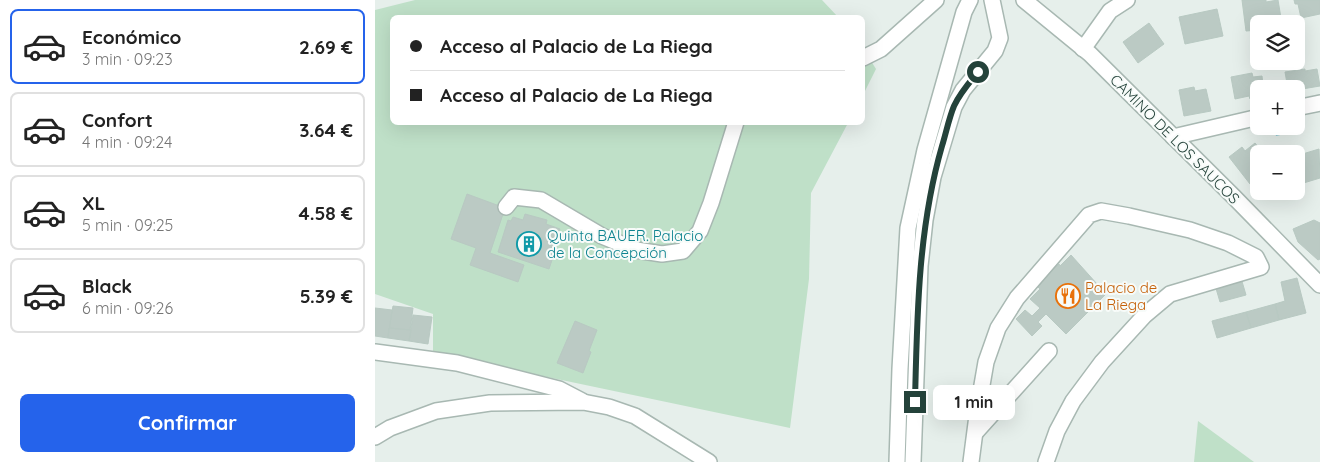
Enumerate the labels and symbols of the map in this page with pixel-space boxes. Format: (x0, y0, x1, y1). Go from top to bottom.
route start (967, 61, 989, 83)
street label: CAMINO DE LOS SAUCOS (1106, 70, 1244, 208)
place label: Quinta BAUER. Palacio de la Concepción (547, 226, 703, 262)
building icon: Quinta BAUER. Palacio de la Concepción (516, 231, 542, 257)
place label: Palacio de La Riega (1085, 278, 1157, 314)
restaurant icon: Palacio de La Riega (1055, 283, 1081, 309)
callout: 1 min (933, 384, 1015, 420)
route end (904, 391, 926, 413)

